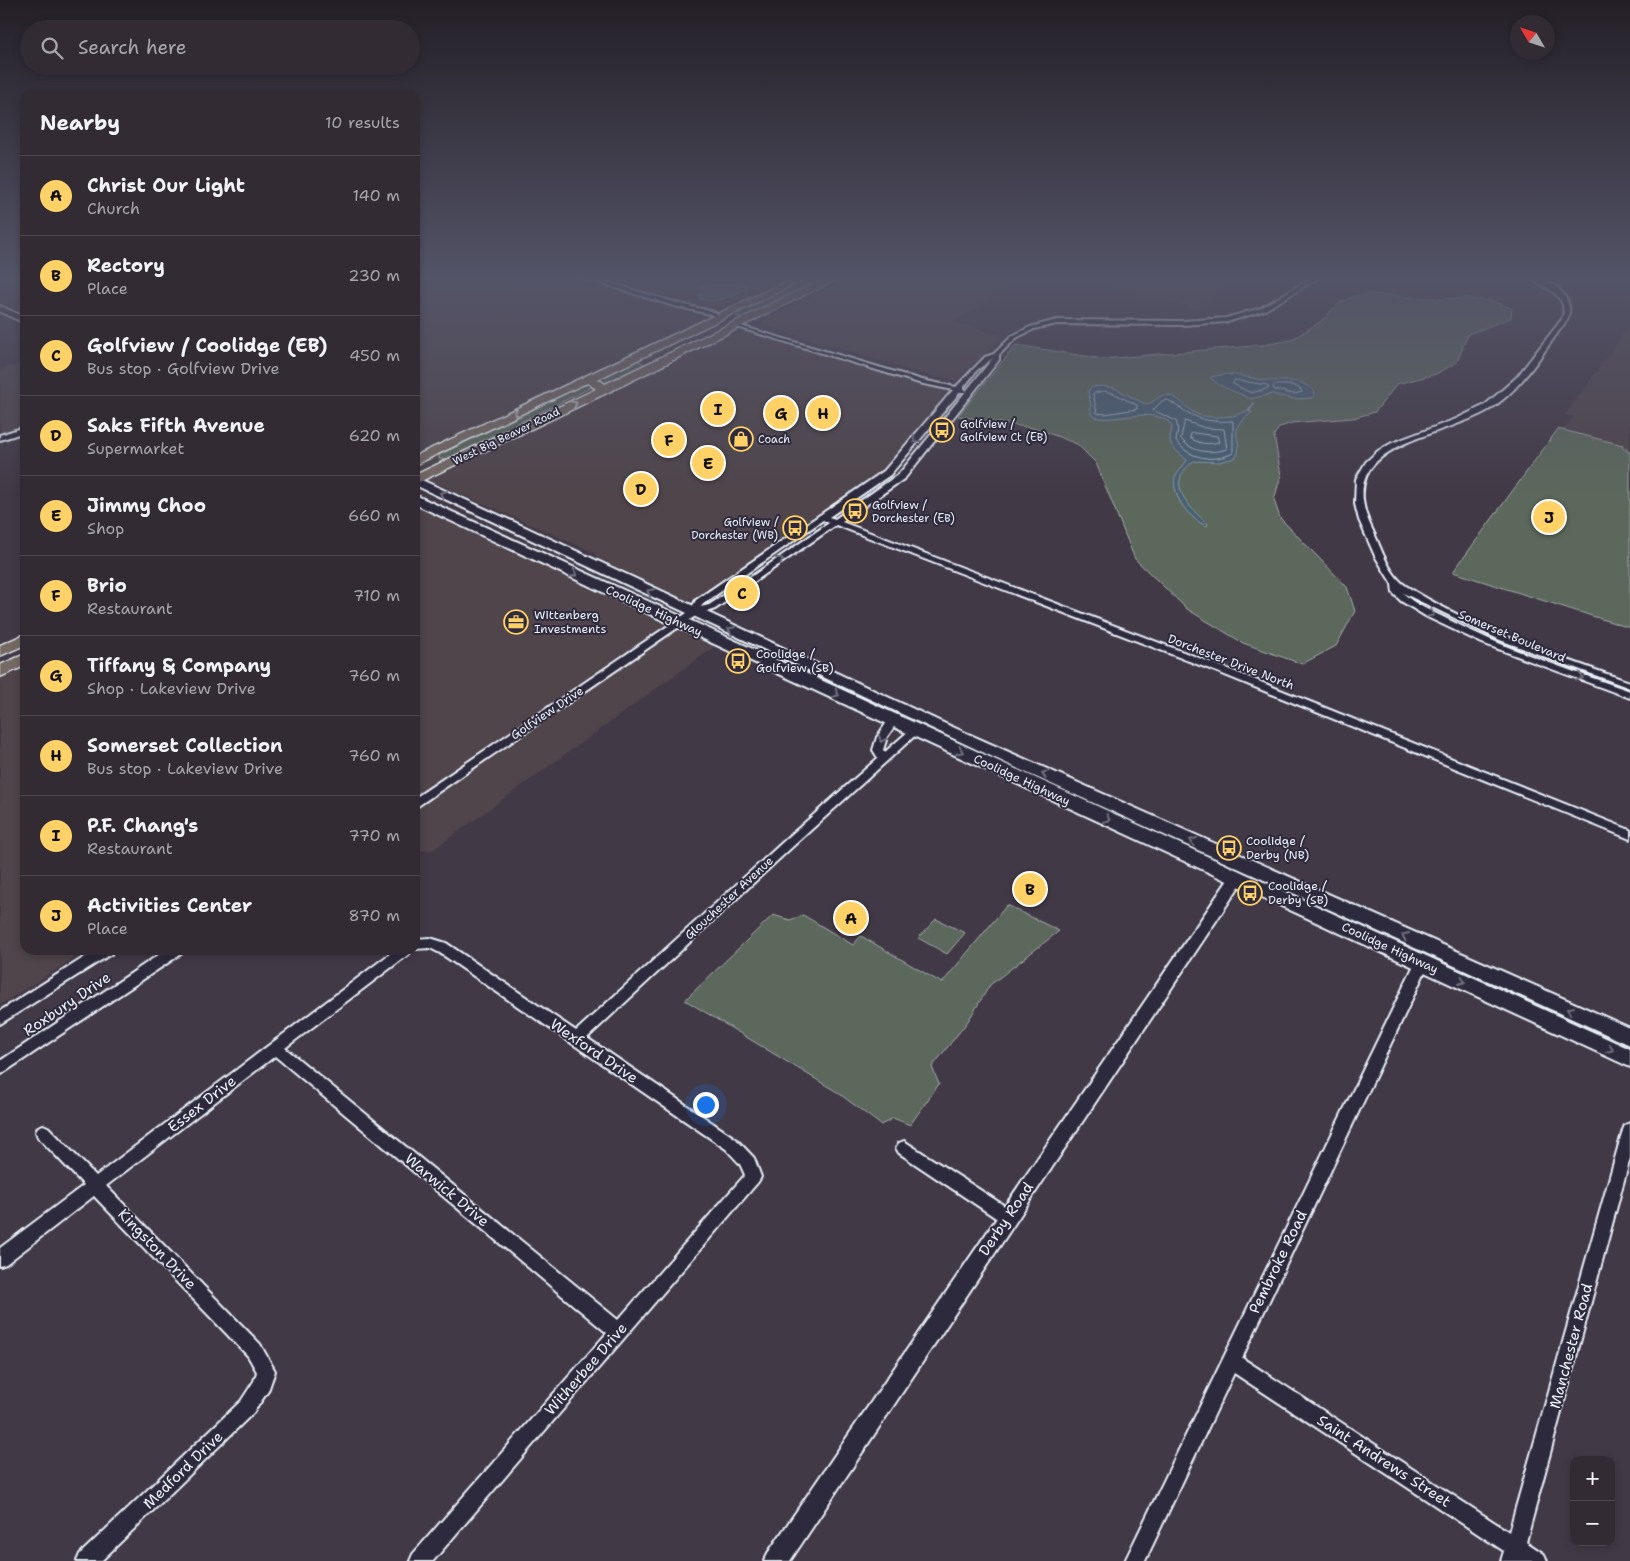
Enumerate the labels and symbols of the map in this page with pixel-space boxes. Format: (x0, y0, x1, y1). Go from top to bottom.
north arrow (1510, 15, 1555, 60)
pin: I (702, 390, 734, 428)
pin: G (765, 394, 797, 432)
pin: H (807, 394, 839, 432)
one-way arrow (568, 400, 577, 410)
street label: West Big Beaver Road (450, 404, 562, 469)
one-way arrow (513, 406, 522, 417)
bus stop icon: Golfview / Golfview Ct (EB) (929, 417, 955, 443)
place label: Golfview / Golfview Ct (EB) (960, 417, 1047, 445)
pin: F (653, 421, 685, 459)
shop icon: Coach (728, 426, 754, 452)
place label: Coach (758, 432, 790, 447)
one-way arrow (914, 434, 922, 443)
pin: E (692, 444, 724, 482)
pin: D (625, 470, 657, 508)
one-way arrow (439, 489, 448, 500)
bus stop icon: Golfview / Dorchester (EB) (842, 498, 868, 524)
place label: Golfview / Dorchester (EB) (872, 498, 955, 526)
pin: J (1533, 498, 1565, 536)
place label: Golfview / Dorchester (WB) (691, 515, 779, 543)
bus stop icon: Golfview / Dorchester (WB) (782, 515, 808, 541)
one-way arrow (774, 557, 784, 566)
one-way arrow (569, 567, 578, 578)
pin: C (726, 574, 758, 612)
street label: Coolidge Highway (603, 582, 705, 640)
one-way arrow (646, 588, 655, 598)
street label: Somerset Boulevard (1456, 606, 1568, 666)
place label: Wittenberg Investments (534, 607, 607, 637)
one-way arrow (1425, 608, 1434, 618)
office icon: Wittenberg Investments (503, 609, 529, 635)
one-way arrow (727, 626, 736, 637)
street label: Dorchester Drive North (1165, 630, 1297, 694)
place label: Coolidge / Golfview (SB) (756, 646, 834, 676)
bus stop icon: Coolidge / Golfview (SB) (725, 648, 751, 674)
one-way arrow (1575, 671, 1584, 681)
street label: Golfview Drive (508, 683, 587, 743)
one-way arrow (830, 688, 839, 698)
one-way arrow (878, 734, 889, 743)
one-way arrow (955, 745, 964, 756)
street label: Coolidge Highway (971, 751, 1073, 809)
one-way arrow (1041, 770, 1050, 780)
one-way arrow (1102, 813, 1111, 824)
place label: Coolidge / Derby (NB) (1246, 833, 1309, 863)
bus stop icon: Coolidge / Derby (NB) (1216, 835, 1242, 861)
one-way arrow (1189, 836, 1198, 847)
street label: Glouchester Avenue (681, 853, 777, 943)
pin: B (1014, 870, 1046, 908)
place label: Coolidge / Derby (SB) (1268, 878, 1328, 908)
bus stop icon: Coolidge / Derby (SB) (1237, 880, 1263, 906)
pin: A (835, 899, 867, 937)
street label: Coolidge Highway (1339, 919, 1441, 977)
one-way arrow (1401, 932, 1410, 942)
street label: Roxbury Drive (19, 967, 115, 1041)
one-way arrow (1457, 975, 1466, 986)
one-way arrow (1566, 1005, 1575, 1016)
street label: Wexford Drive (546, 1014, 642, 1088)
one-way arrow (1605, 1042, 1614, 1053)
street label: Essex Drive (164, 1071, 240, 1137)
your location (693, 1092, 719, 1118)
street label: Warwick Drive (400, 1149, 494, 1231)
street label: Derby Road (974, 1178, 1038, 1260)
street label: Kingston Drive (113, 1204, 201, 1294)
street label: Pembroke Road (1244, 1207, 1312, 1317)
street label: Manchester Road (1545, 1281, 1597, 1411)
street label: Witherbee Drive (540, 1319, 632, 1419)
street label: Saint Andrews Street (1313, 1410, 1455, 1512)
street label: Medford Drive (139, 1427, 227, 1513)

